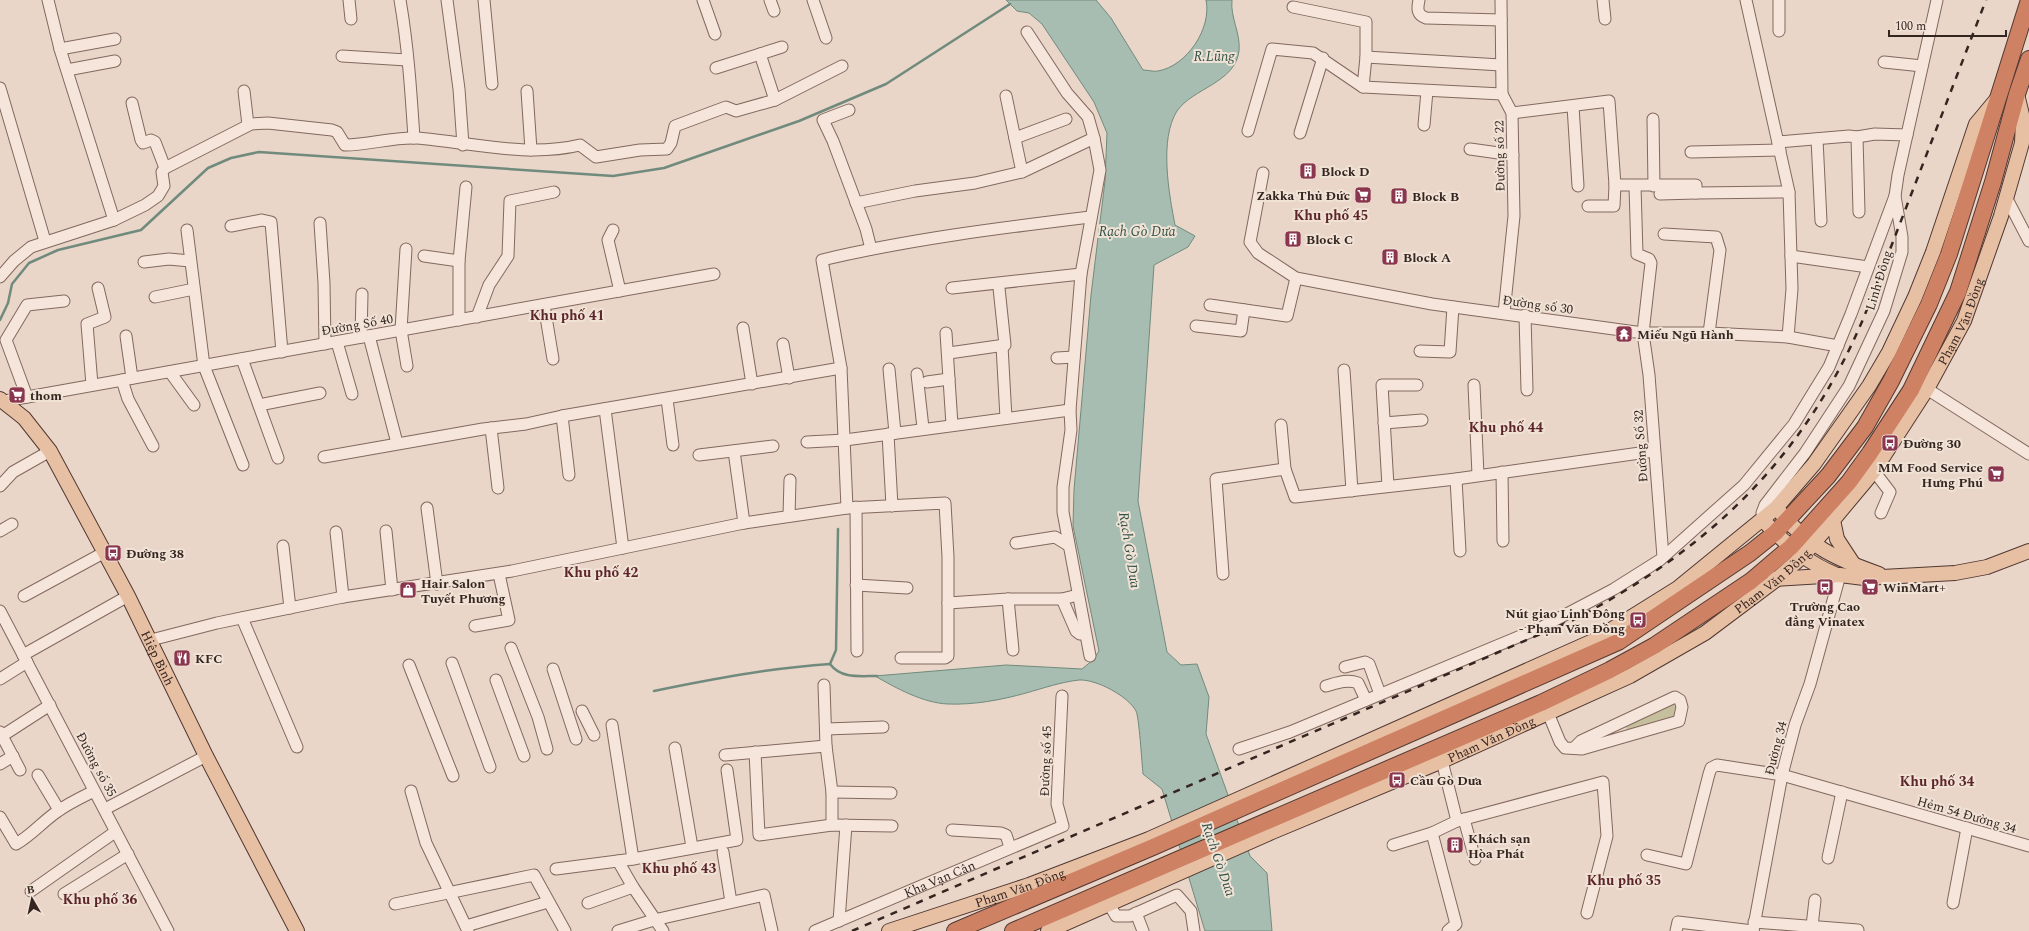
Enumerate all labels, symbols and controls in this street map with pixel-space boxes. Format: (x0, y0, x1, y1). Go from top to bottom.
scale bar (1889, 12, 2006, 38)
text: 100 m (1895, 17, 1926, 36)
water label: R.Lũng (1194, 46, 1235, 67)
street label: Đường số 22 (1489, 120, 1511, 192)
building icon: Block D (1298, 161, 1318, 181)
place label: Block D (1321, 162, 1369, 182)
supermarket icon: Zakka Thủ Đức (1353, 185, 1373, 205)
place label: Zakka Thủ Đức (1256, 186, 1350, 206)
building icon: Block B (1389, 186, 1409, 206)
place label: Block B (1412, 187, 1459, 207)
district label: Khu phố 45 (1294, 205, 1368, 226)
water label: Rạch Gò Dưa (1098, 221, 1176, 242)
building icon: Block C (1283, 229, 1303, 249)
place label: Block C (1306, 230, 1353, 250)
building icon: Block A (1380, 247, 1400, 267)
place label: Block A (1403, 248, 1451, 268)
street label: Linh Đông (1860, 248, 1898, 313)
street label: Phạm Văn Đồng (1933, 275, 1990, 369)
street label: Đường số 30 (1501, 290, 1575, 320)
district label: Khu phố 41 (530, 305, 604, 326)
street label: Đường Số 40 (320, 309, 395, 341)
temple icon: Miếu Ngũ Hành (1614, 324, 1634, 344)
place label: Miếu Ngũ Hành (1637, 325, 1734, 345)
supermarket icon: thom (7, 385, 27, 405)
place label: thom (30, 386, 62, 406)
street label: Đường Số 32 (1628, 409, 1654, 483)
district label: Khu phố 44 (1469, 417, 1544, 438)
bus stop icon: Đường 30 (1880, 433, 1900, 453)
place label: Đường 30 (1903, 434, 1961, 454)
place label: MM Food Service Hưng Phú (1878, 458, 1983, 493)
supermarket icon: MM Food Service Hưng Phú (1986, 464, 2006, 484)
water label: Rạch Gò Dưa (1113, 510, 1146, 590)
bus stop icon: Đường 38 (103, 543, 123, 563)
place label: Đường 38 (126, 544, 184, 564)
street label: Phạm Văn Đồng (1730, 544, 1816, 619)
district label: Khu phố 42 (564, 562, 639, 583)
place label: Hair Salon Tuyết Phương (421, 574, 506, 609)
bus stop icon: Trường Cao đẳng Vinatex (1815, 577, 1835, 597)
supermarket icon: WinMart+ (1860, 577, 1880, 597)
place label: WinMart+ (1883, 578, 1946, 598)
shop icon: Hair Salon Tuyết Phương (398, 580, 418, 600)
place label: Trường Cao đẳng Vinatex (1785, 597, 1865, 632)
place label: Nút giao Linh Đông - Phạm Văn Đồng (1505, 604, 1625, 639)
bus stop icon: Nút giao Linh Đông - Phạm Văn Đồng (1628, 610, 1648, 630)
street label: Hiệp Bình (135, 627, 179, 690)
restaurant icon: KFC (172, 648, 192, 668)
place label: KFC (195, 649, 223, 669)
street label: Phạm Văn Đồng (1444, 711, 1539, 768)
street label: Đường 34 (1760, 719, 1792, 777)
street label: Đường số 45 (1035, 725, 1057, 797)
street label: Đường số 35 (71, 728, 122, 801)
bus stop icon: Cầu Gò Dưa (1387, 770, 1407, 790)
place label: Cầu Gò Dưa (1410, 771, 1482, 791)
district label: Khu phố 34 (1900, 771, 1975, 792)
street label: Hẻm 54 Đường 34 (1915, 791, 2019, 839)
water label: Rạch Gò Dưa (1196, 819, 1241, 899)
place label: Khách sạn Hòa Phát (1468, 829, 1531, 864)
building icon: Khách sạn Hòa Phát (1445, 835, 1465, 855)
street label: Kha Vạn Cân (901, 855, 979, 903)
district label: Khu phố 43 (642, 858, 717, 879)
street label: Phạm Văn Đồng (972, 863, 1068, 913)
district label: Khu phố 35 (1587, 870, 1661, 891)
north arrow (12, 879, 52, 919)
text: B (25, 881, 36, 899)
district label: Khu phố 36 (63, 889, 138, 910)

